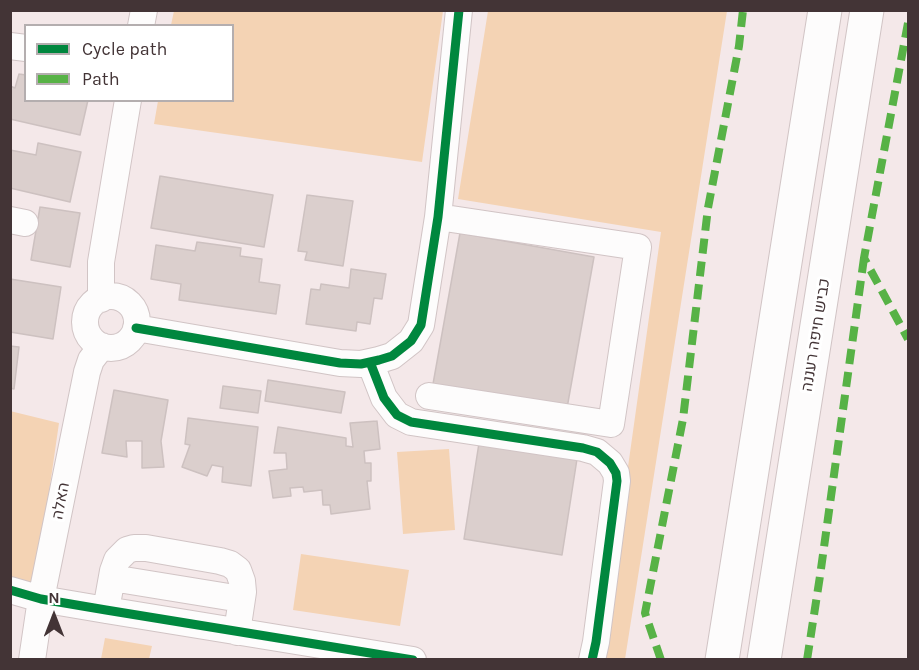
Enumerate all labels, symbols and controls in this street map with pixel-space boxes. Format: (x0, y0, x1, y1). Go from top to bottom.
legend (24, 24, 234, 102)
text: Cycle path (82, 38, 167, 60)
text: Path (82, 68, 120, 90)
street label: כביש חיפה רעננה (798, 277, 834, 393)
street label: האלה (48, 481, 74, 521)
north arrow (24, 586, 84, 646)
text: N (48, 588, 60, 607)

